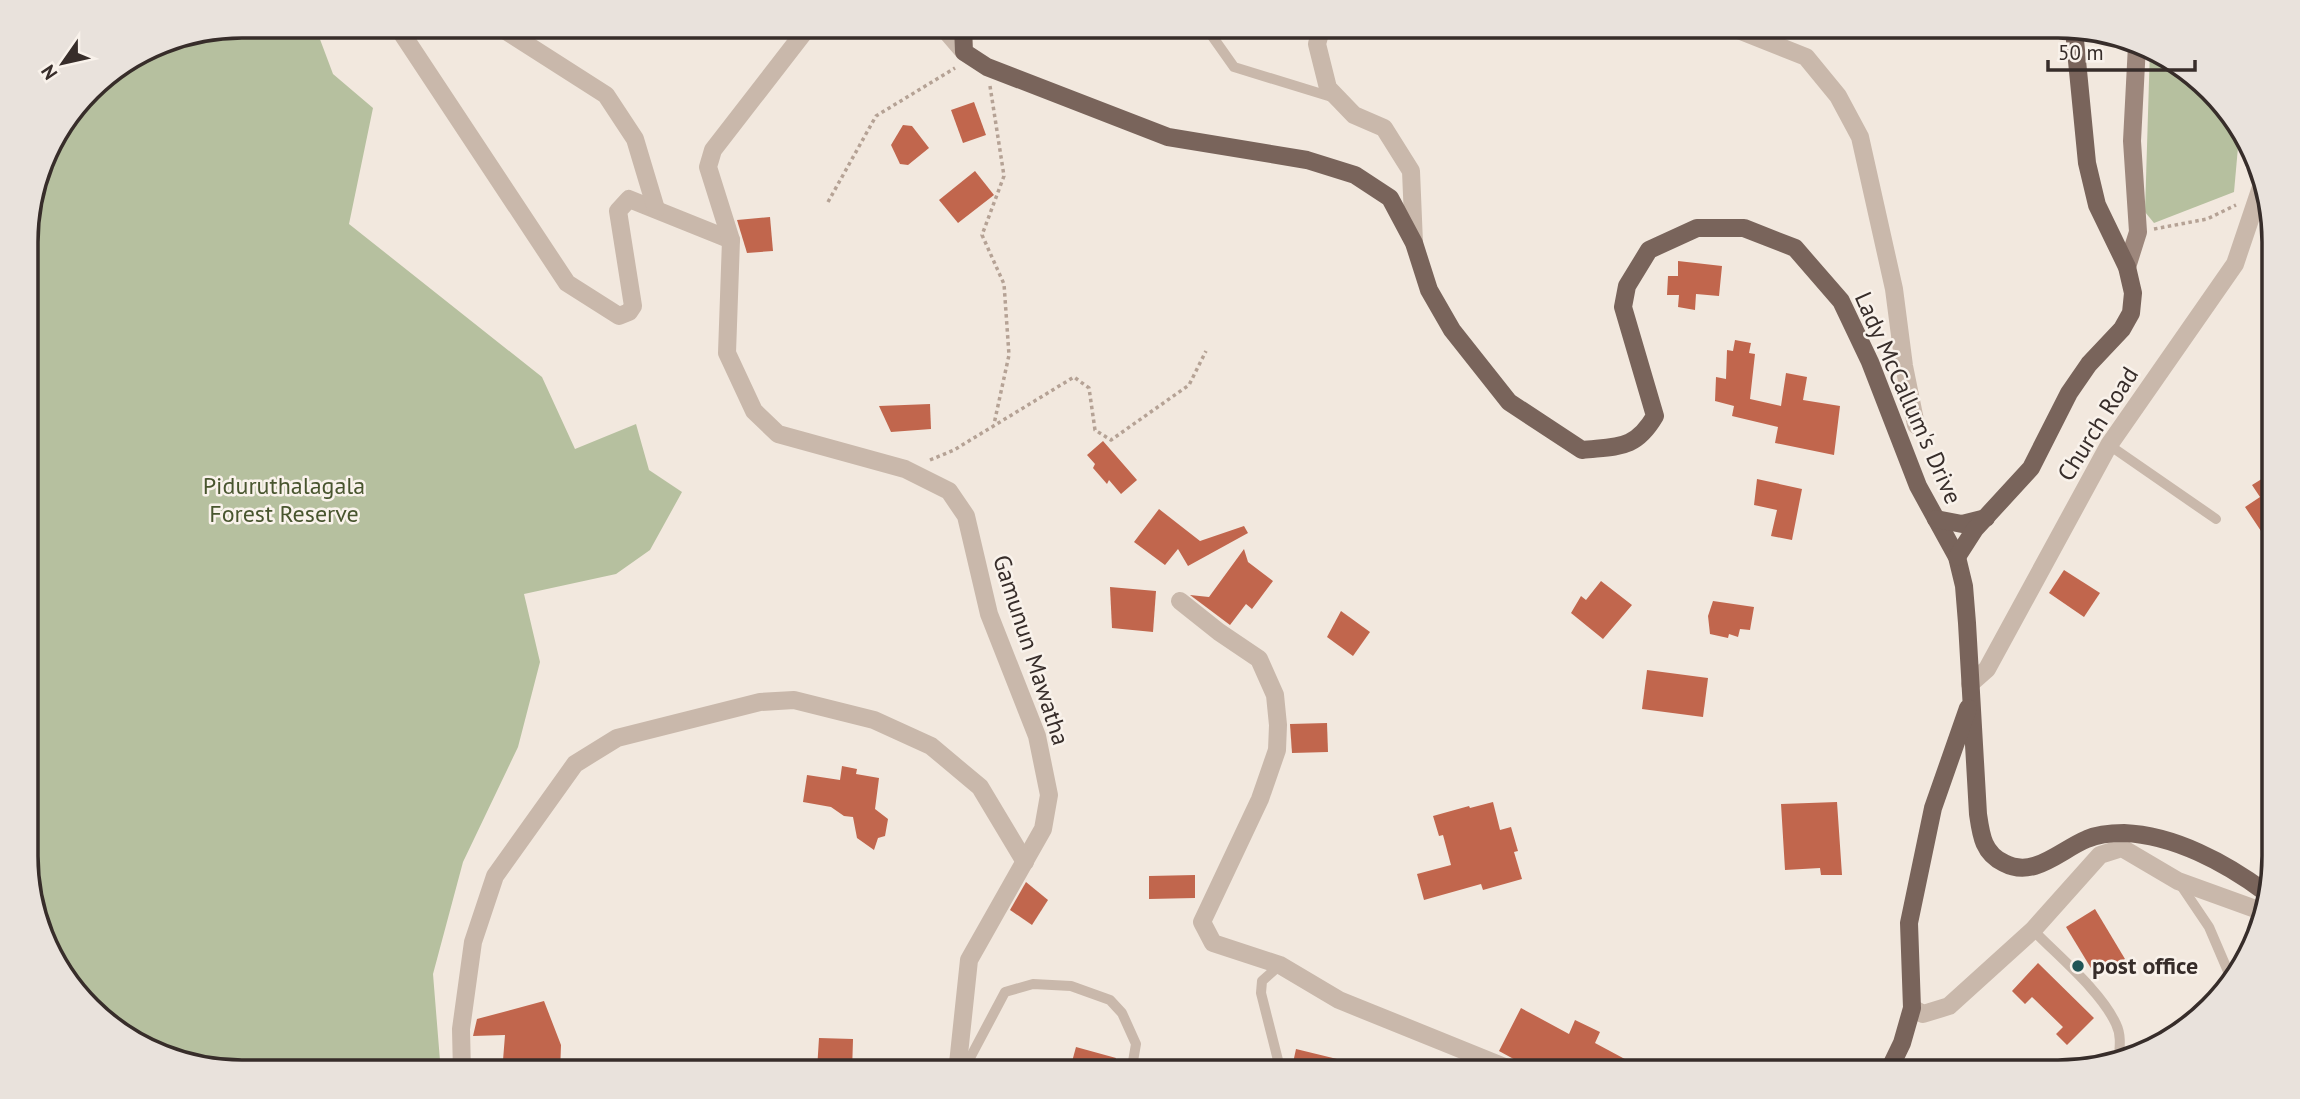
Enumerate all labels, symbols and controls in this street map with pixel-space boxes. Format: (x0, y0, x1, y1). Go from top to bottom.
north arrow (28, 28, 98, 98)
scale bar (2048, 28, 2195, 72)
text: 50 m (2058, 39, 2104, 66)
text: N (35, 61, 62, 84)
street label: Lady McCallum's Drive (1848, 287, 1969, 509)
street label: Church Road (2050, 361, 2145, 487)
park label: Piduruthalagala Forest Reserve (203, 470, 365, 529)
street label: Gamunun Mawatha (986, 551, 1077, 749)
place label: post office (2092, 950, 2198, 981)
marker: post office (2070, 958, 2086, 974)

